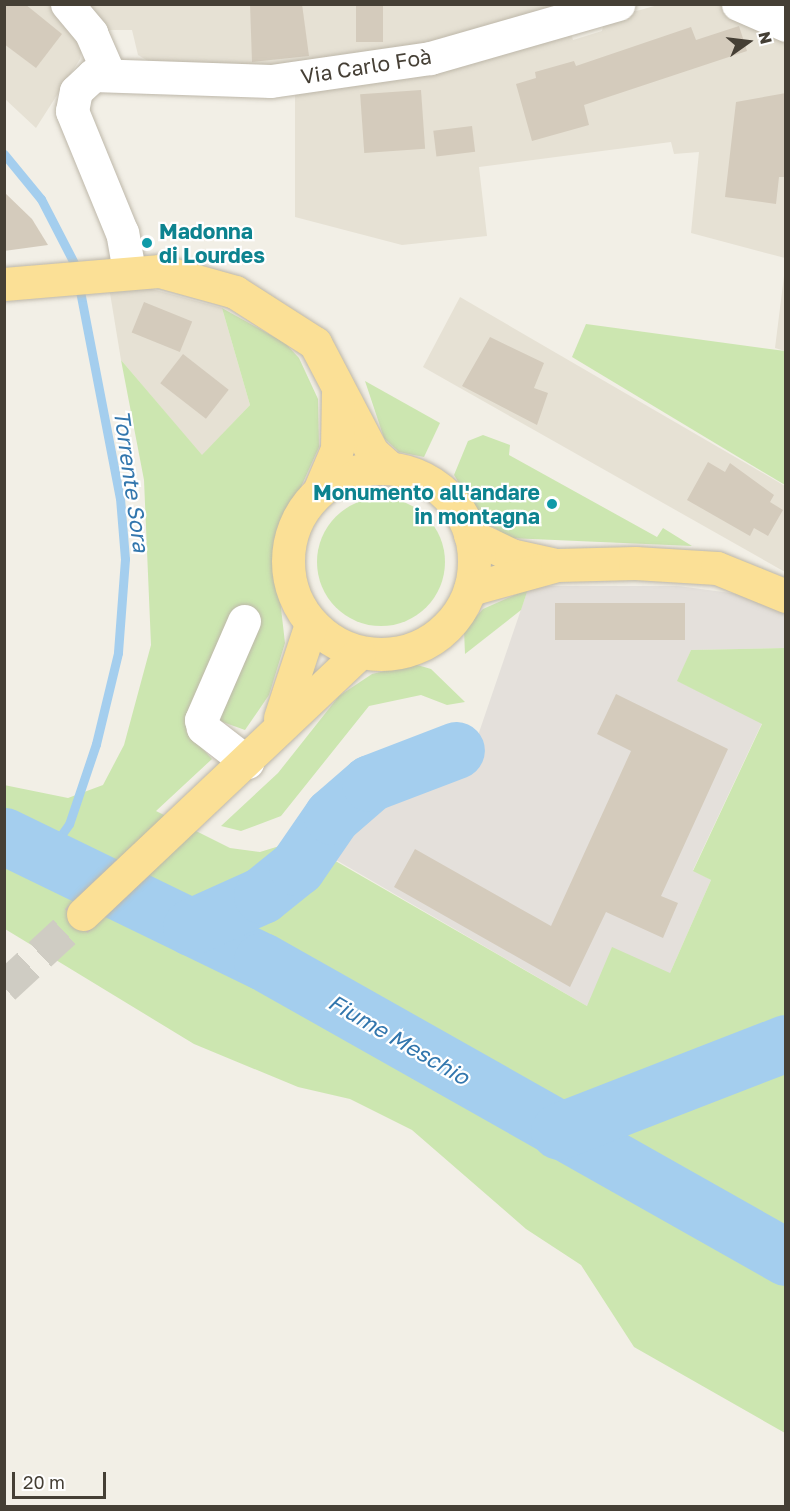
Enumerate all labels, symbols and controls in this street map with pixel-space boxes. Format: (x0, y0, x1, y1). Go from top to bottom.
north arrow (718, 12, 778, 72)
text: N (754, 29, 777, 46)
street label: Via Carlo Foà (299, 43, 433, 89)
place label: Madonna di Lourdes (159, 218, 265, 268)
marker: Madonna di Lourdes (140, 236, 154, 250)
water label: Torrente Sora (109, 408, 155, 554)
place label: Monumento all'andare in montagna (313, 479, 540, 529)
marker: Monumento all'andare in montagna (545, 497, 559, 511)
water label: Fiume Meschio (324, 988, 474, 1090)
scale bar (15, 1460, 110, 1498)
text: 20 m (23, 1471, 65, 1493)

